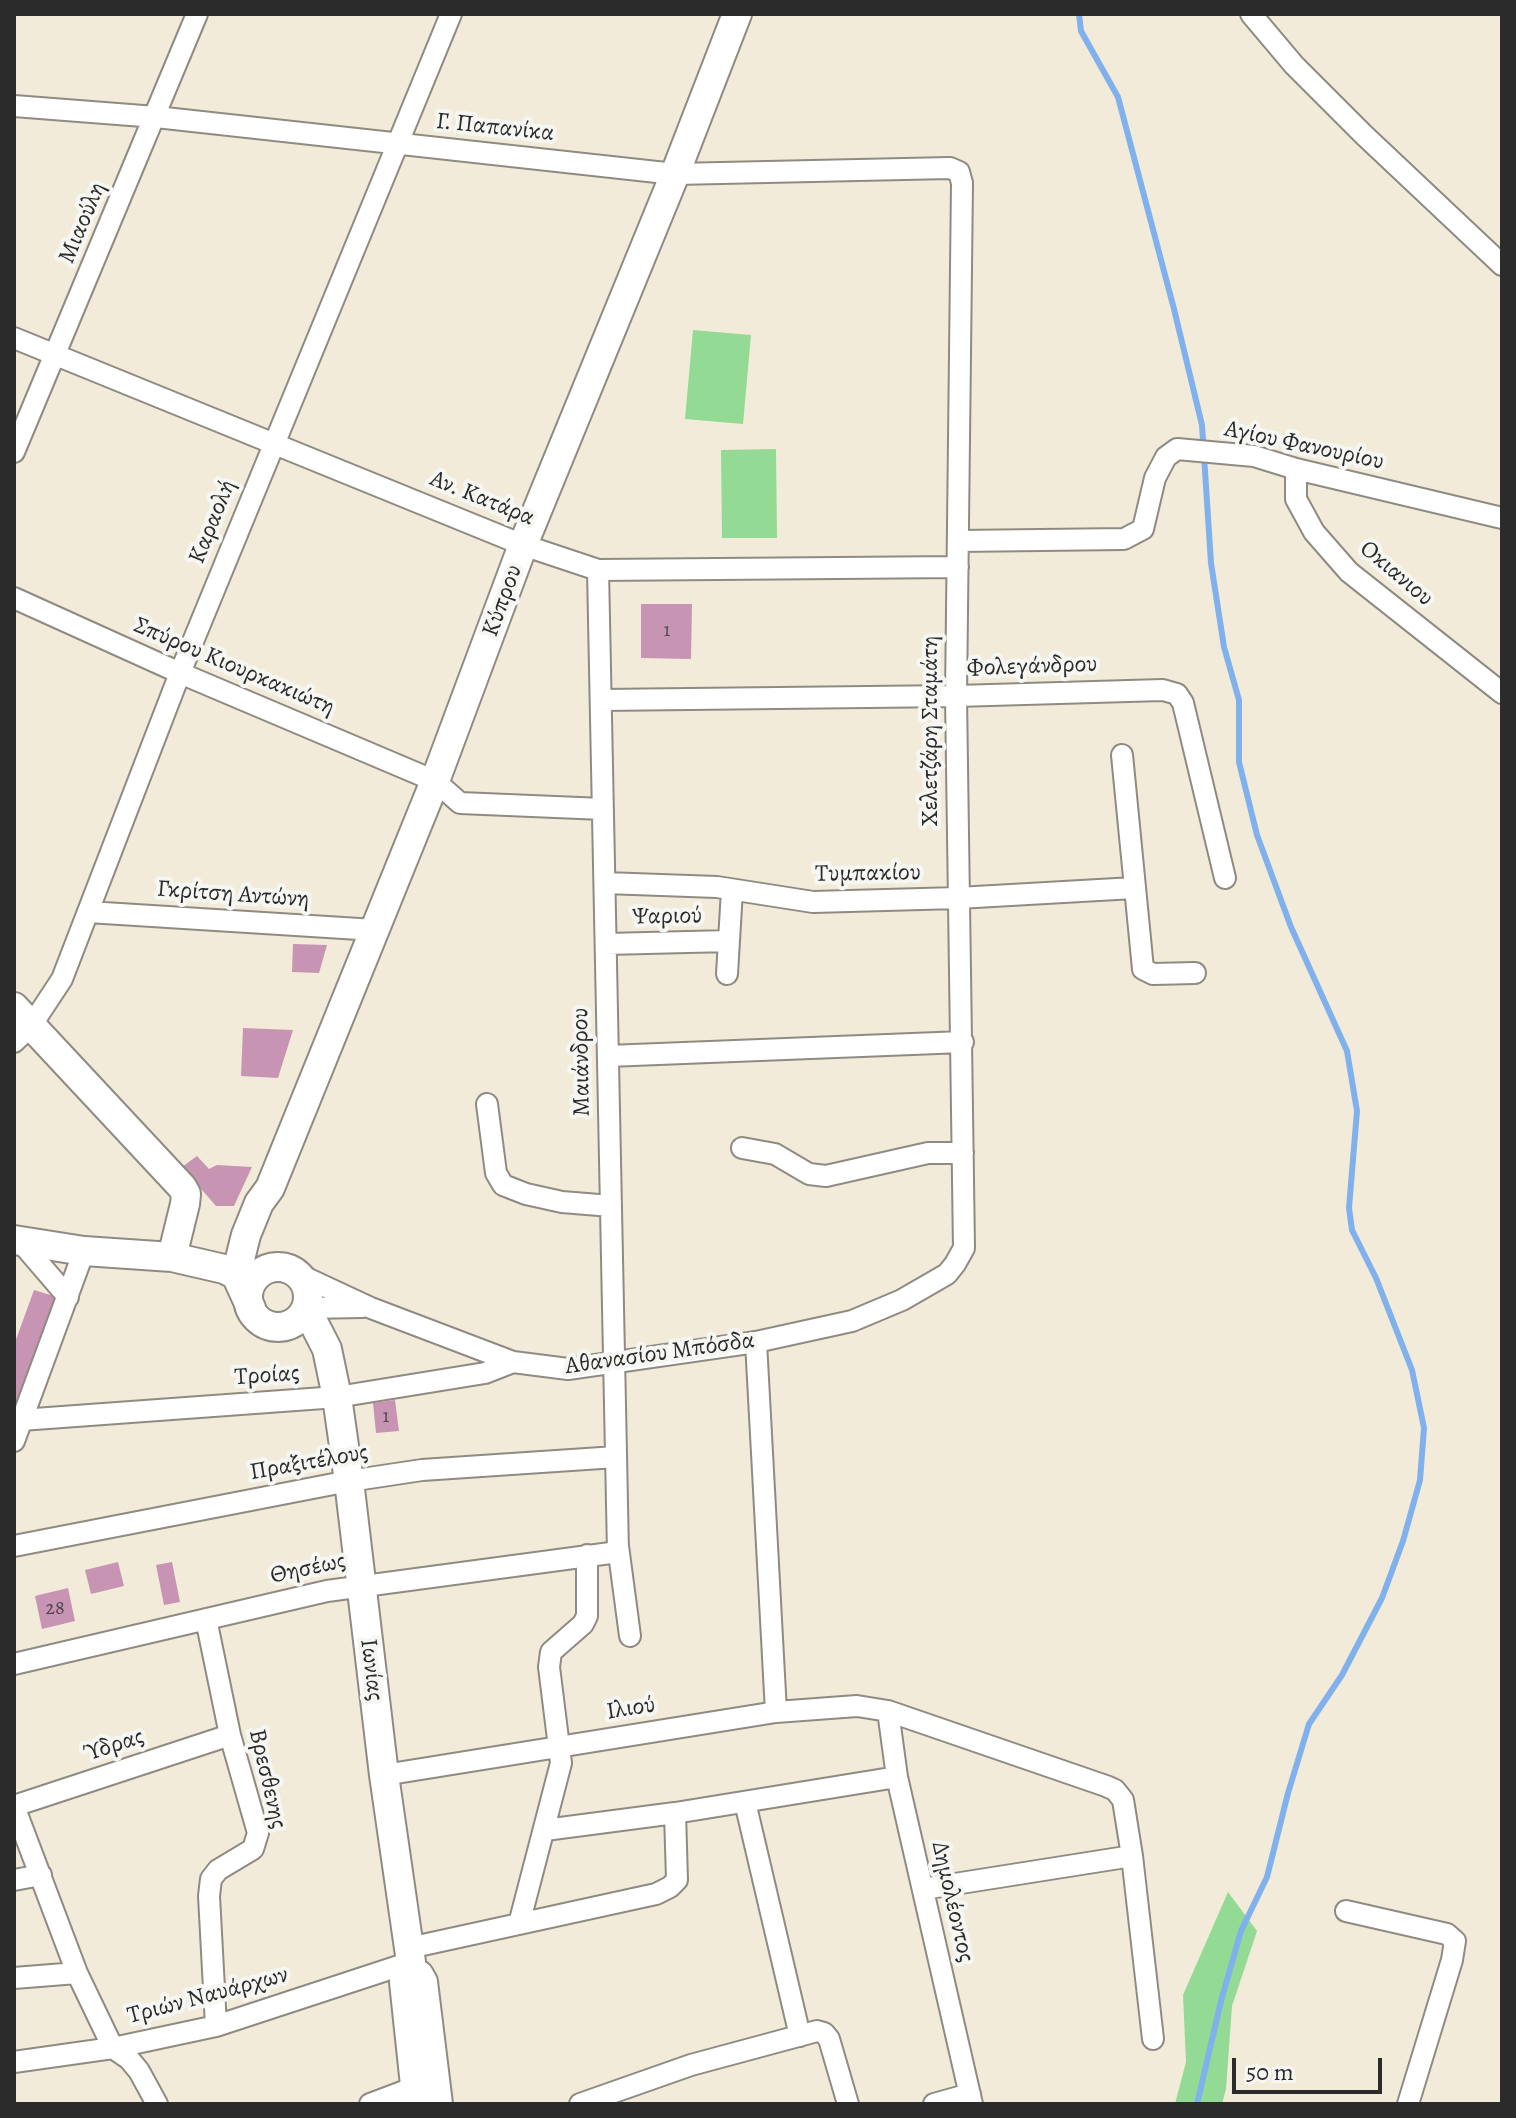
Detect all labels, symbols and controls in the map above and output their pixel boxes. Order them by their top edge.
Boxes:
street label: Γ. Παπανίκα [434,107,556,149]
street label: Μιαούλη [53,178,113,268]
street label: Αγίου Φανουρίου [1222,415,1386,477]
street label: Αν. Κατάρα [426,465,538,533]
street label: Καραολή [183,476,243,568]
street label: Οκιανιου [1353,535,1439,613]
street label: Κύπρου [477,561,529,641]
street label: Σπύρου Κιουρκακιώτη [129,612,339,722]
house number: 1 [664,619,670,643]
street label: Χελετζάρη Σταμάτη [917,636,945,826]
street label: Φολεγάνδρου [966,650,1098,684]
street label: Τυμπακίου [815,859,921,889]
street label: Γκρίτση Αντώνη [156,875,310,915]
street label: Ψαριού [632,902,702,932]
street label: Μαιάνδρου [567,1007,597,1117]
street label: Αθανασίου Μπόσδα [563,1326,757,1382]
street label: Τροίας [234,1359,300,1393]
house number: 1 [383,1405,389,1429]
street label: Πραξιτέλους [248,1438,370,1488]
street label: Θησέως [268,1547,348,1591]
house number: 28 [45,1597,65,1621]
street label: Ιωνίας [353,1637,389,1703]
street label: Ιλιού [605,1691,657,1727]
street label: Ύδρας [80,1723,148,1769]
street label: Βρεσθενης [242,1726,292,1832]
street label: Δημολέοντος [924,1839,980,1965]
street label: Τριών Ναυάρχων [125,1961,291,2031]
scale bar [1236,2042,1386,2092]
text: 50 m [1246,2056,1294,2088]

